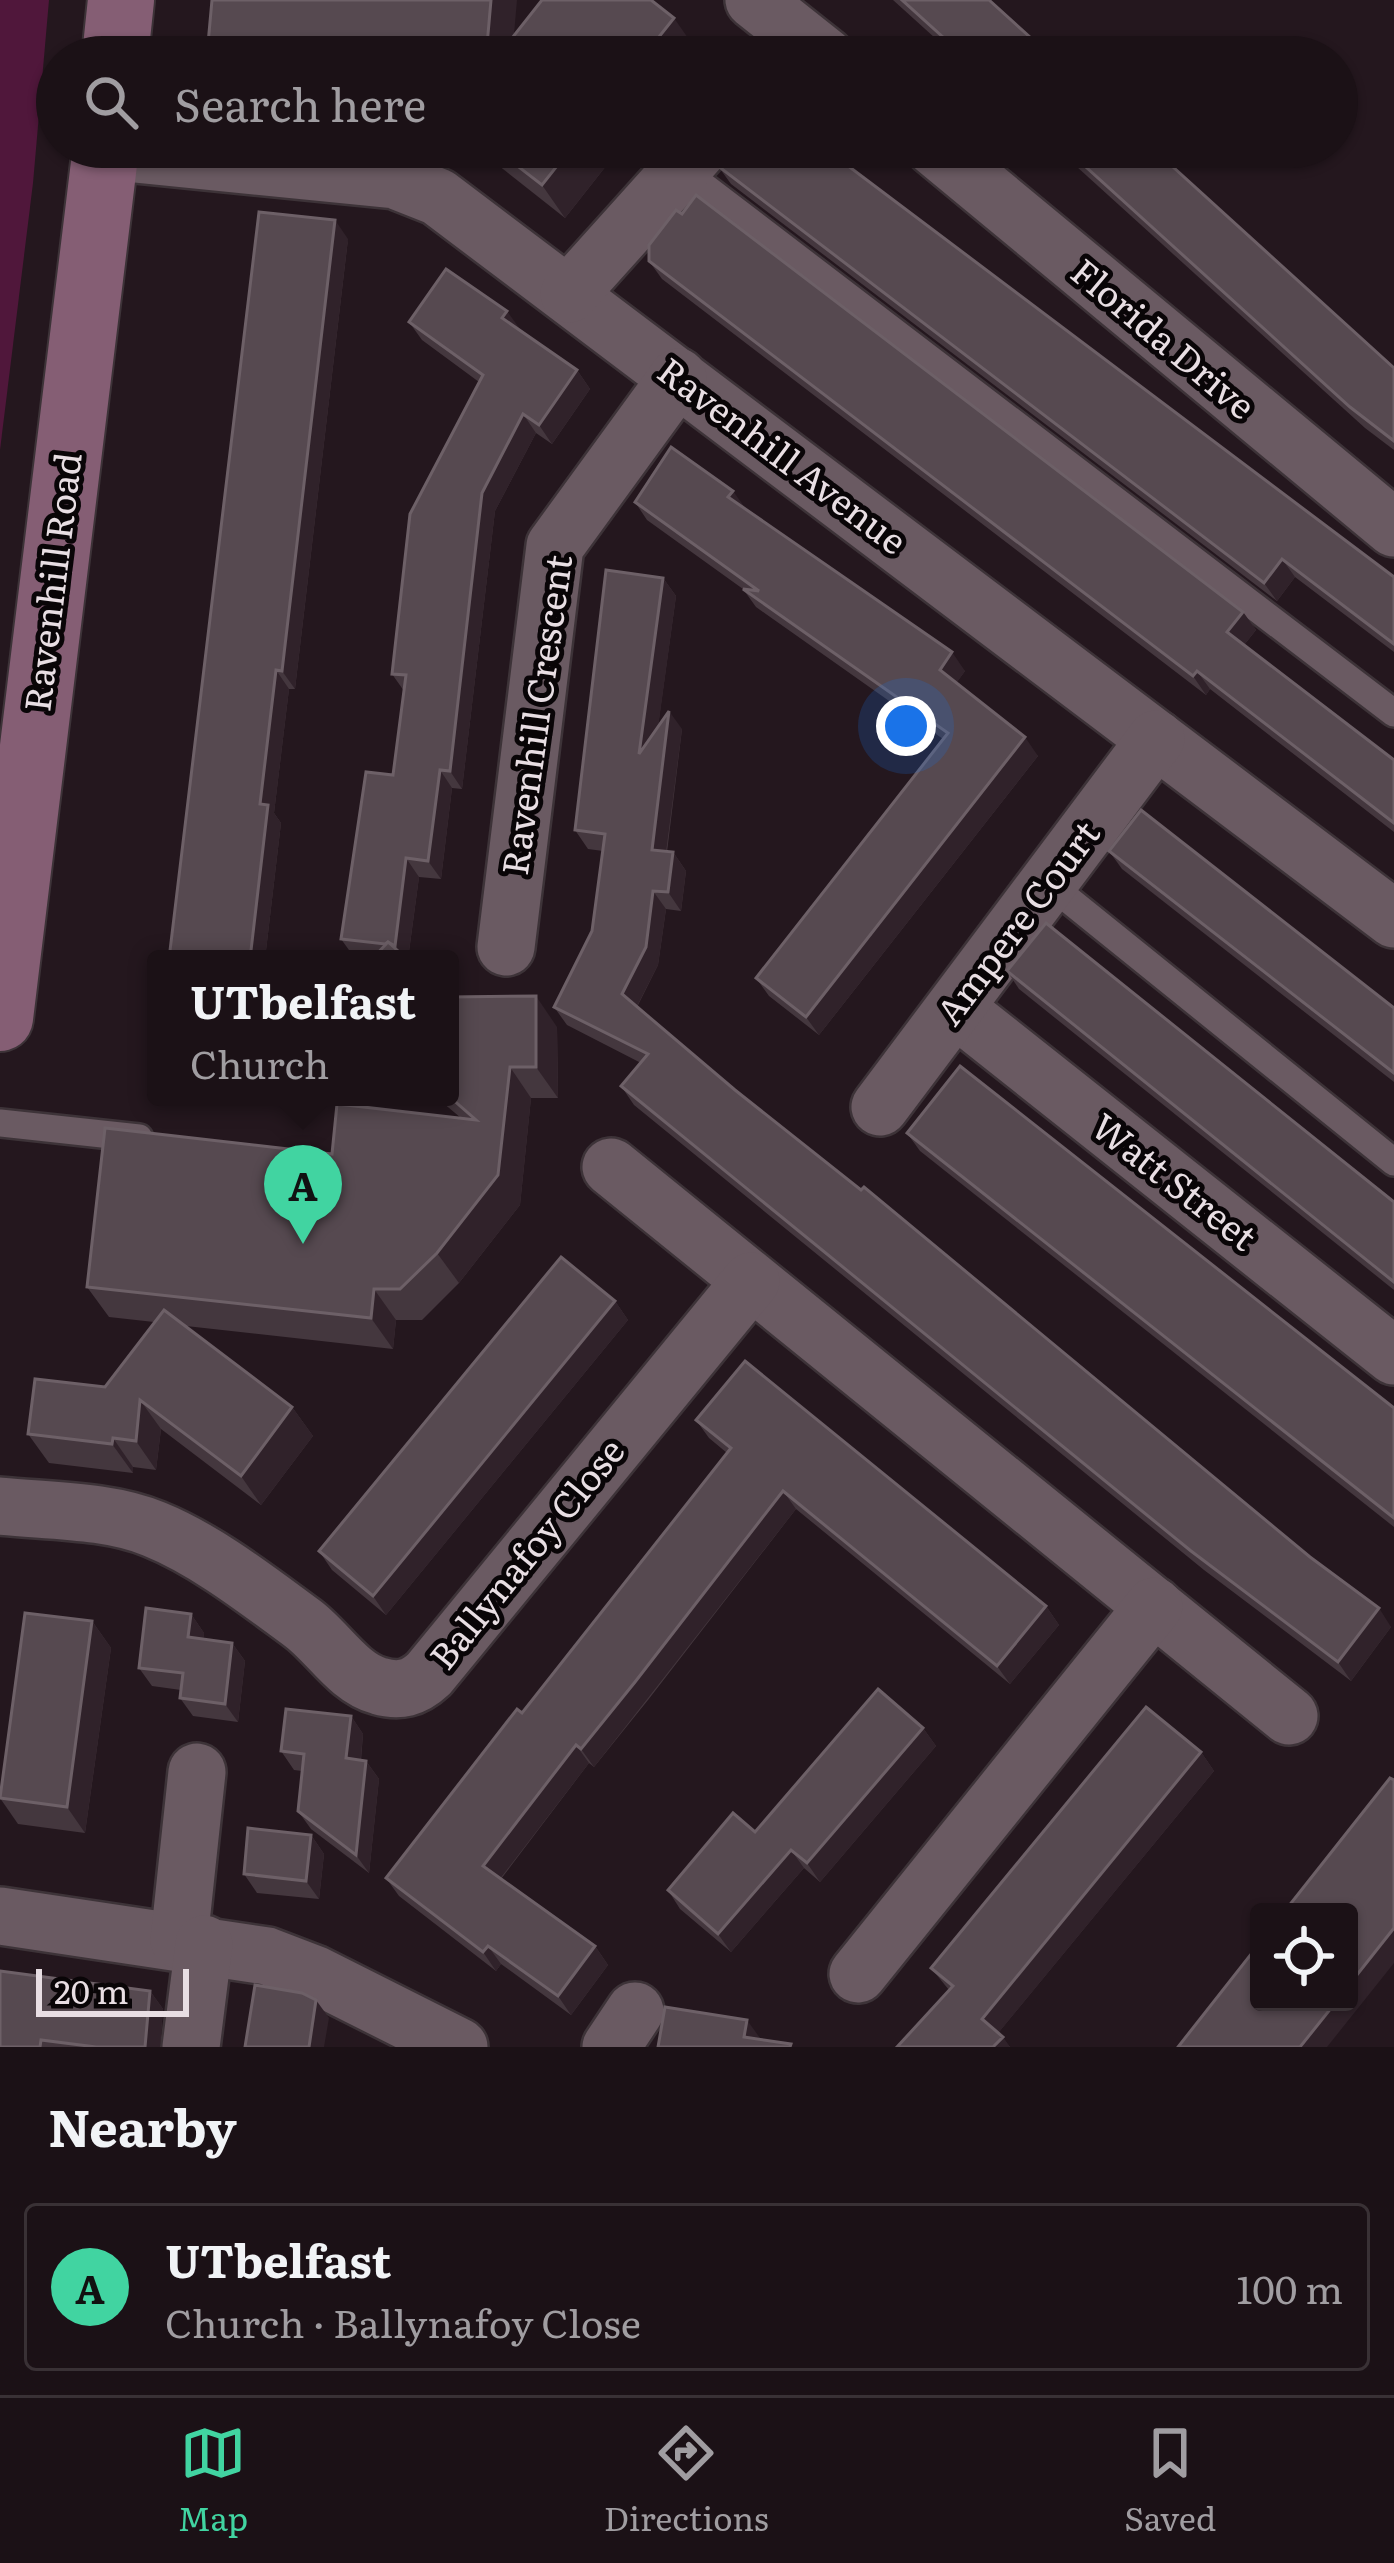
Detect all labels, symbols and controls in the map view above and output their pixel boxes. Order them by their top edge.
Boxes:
search box [36,36,1358,168]
icon: search [78,69,144,135]
text: Search here [174,69,426,136]
street label: Florida Drive [1061,244,1268,430]
street label: Ravenhill Avenue [648,343,919,565]
street label: Ravenhill Road [8,449,93,714]
street label: Ravenhill Crescent [486,551,583,878]
your location [876,696,936,756]
street label: Ampere Court [921,808,1111,1035]
popup [147,950,459,1106]
text: UTbelfast [190,966,416,1033]
text: Church [190,1033,329,1091]
street label: Watt Street [1082,1099,1270,1262]
pin: A [264,1145,342,1244]
street label: Ballynafoy Close [415,1425,635,1680]
map controls [1250,1903,1358,2011]
button: locate [1250,1903,1358,2011]
scale bar [36,1963,189,2016]
text: 20 m [54,1965,128,2014]
text: Nearby [48,2087,237,2163]
text: UTbelfast [165,2225,391,2292]
text: A [75,2258,105,2316]
text: 100 m [1236,2258,1343,2316]
text: Church · Ballynafoy Close [165,2292,641,2350]
tab: Map [178,2420,248,2541]
tab: Directions [604,2420,769,2541]
tab: Saved [1124,2420,1216,2541]

